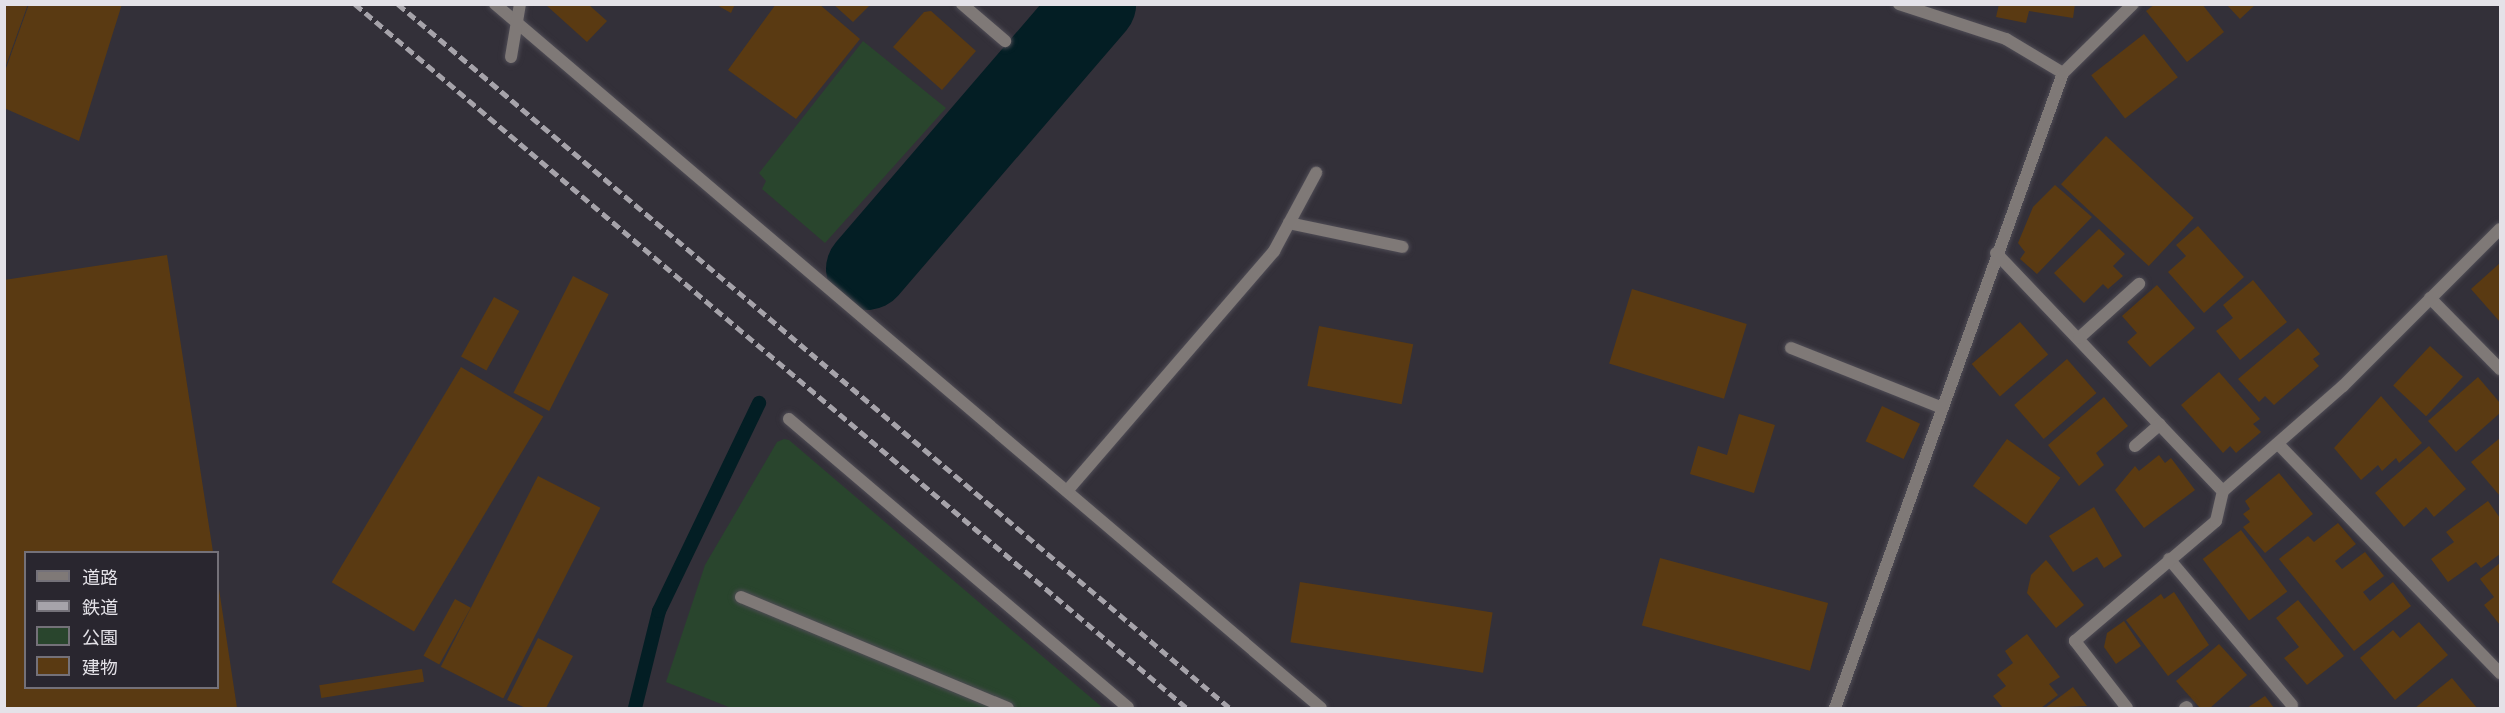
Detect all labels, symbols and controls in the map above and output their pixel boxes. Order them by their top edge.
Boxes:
legend [24,551,219,689]
text: 道路 [82,566,118,589]
text: 鉄道 [82,596,118,619]
text: 公園 [82,626,118,649]
text: 建物 [82,656,118,679]

